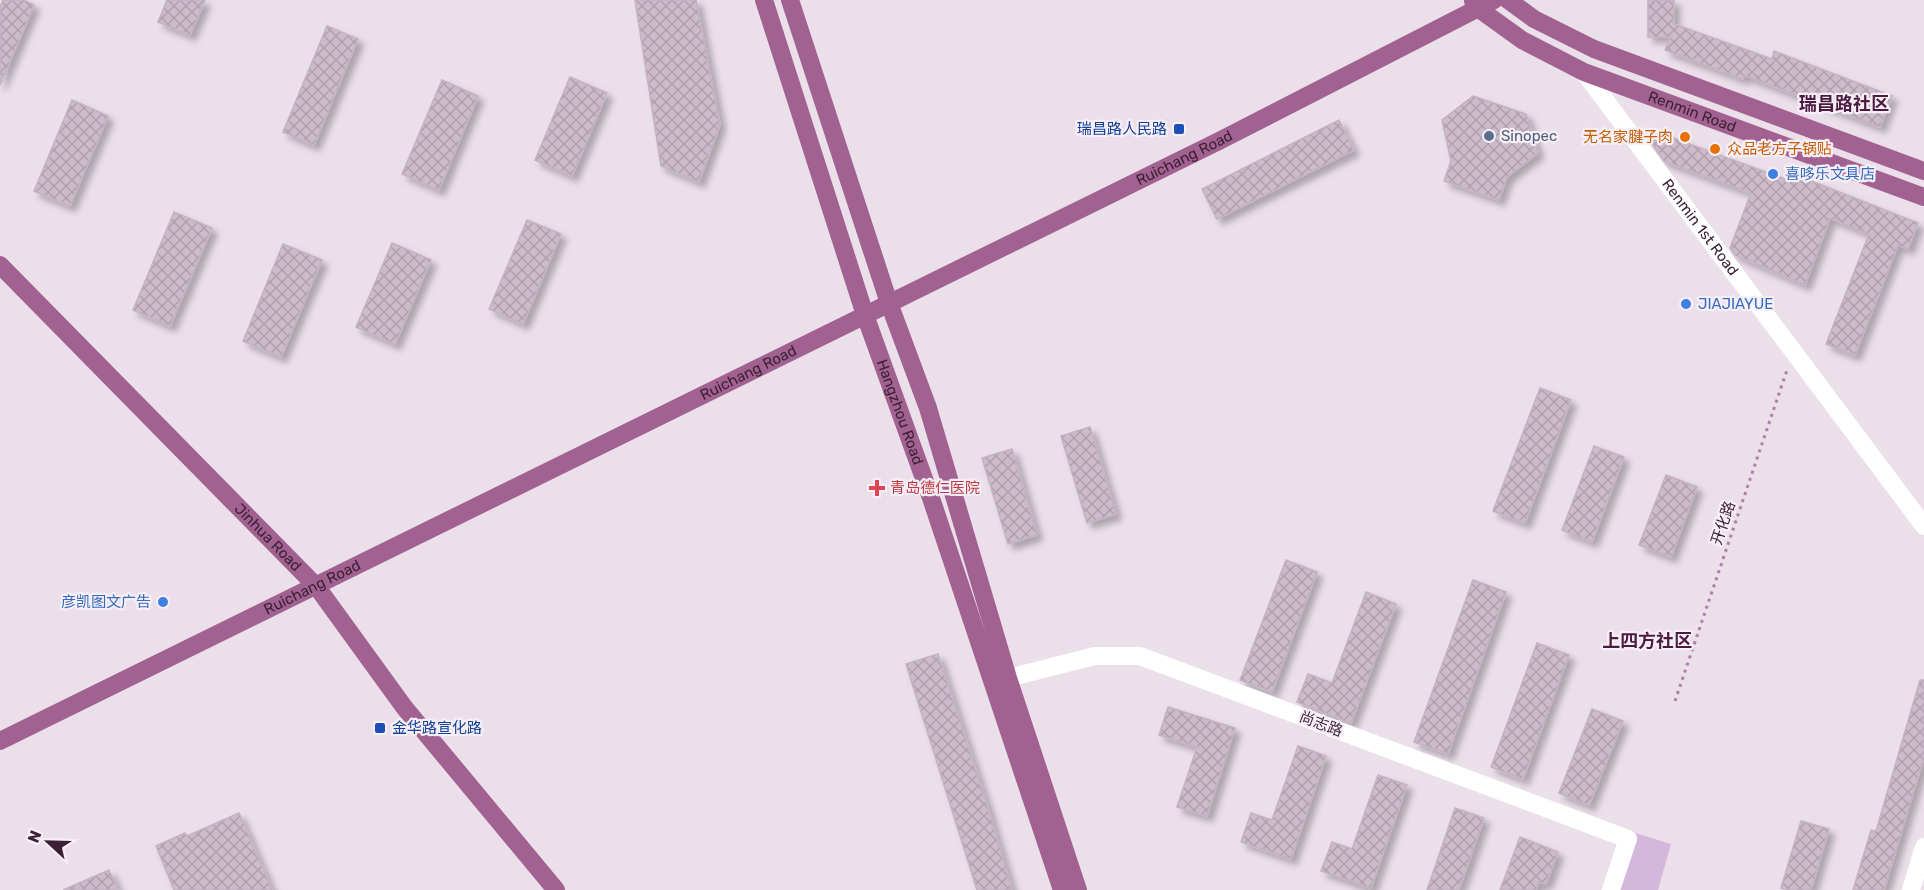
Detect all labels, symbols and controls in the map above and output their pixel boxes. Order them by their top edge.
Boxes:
street label: Renmin Road [1646,87,1739,136]
district label: 瑞昌路社区 [1799,93,1889,115]
place label: 瑞昌路人民路 [1077,120,1167,138]
marker: 瑞昌路人民路 [1172,122,1186,136]
street label: Ruichang Road [1133,127,1236,189]
place label: Sinopec [1501,127,1557,145]
place label: 无名家腱子肉 [1583,128,1673,146]
marker: Sinopec [1482,129,1496,143]
marker: 无名家腱子肉 [1678,130,1692,144]
place label: 众品老方子锅贴 [1727,140,1832,158]
marker: 众品老方子锅贴 [1708,142,1722,156]
place label: 喜哆乐文具店 [1785,165,1875,183]
marker: 喜哆乐文具店 [1766,167,1780,181]
street label: Renmin 1st Road [1658,175,1742,279]
place label: JIAJIAYUE [1698,295,1773,313]
marker: JIAJIAYUE [1679,297,1693,311]
street label: Ruichang Road [697,341,800,404]
street label: Hangzhou Road [873,357,927,467]
marker: 青岛德仁医院 [868,479,886,497]
place label: 青岛德仁医院 [890,479,980,497]
street label: 开化路 [1707,499,1739,547]
street label: Jinhua Road [231,500,305,575]
street label: Ruichang Road [261,556,364,619]
place label: 彦凯图文广告 [61,593,151,611]
marker: 彦凯图文广告 [156,595,170,609]
district label: 上四方社区 [1602,630,1692,652]
street label: 尚志路 [1297,708,1345,740]
place label: 金华路宣化路 [392,719,482,737]
marker: 金华路宣化路 [373,721,387,735]
north arrow [18,812,78,872]
text: N [24,828,46,845]

